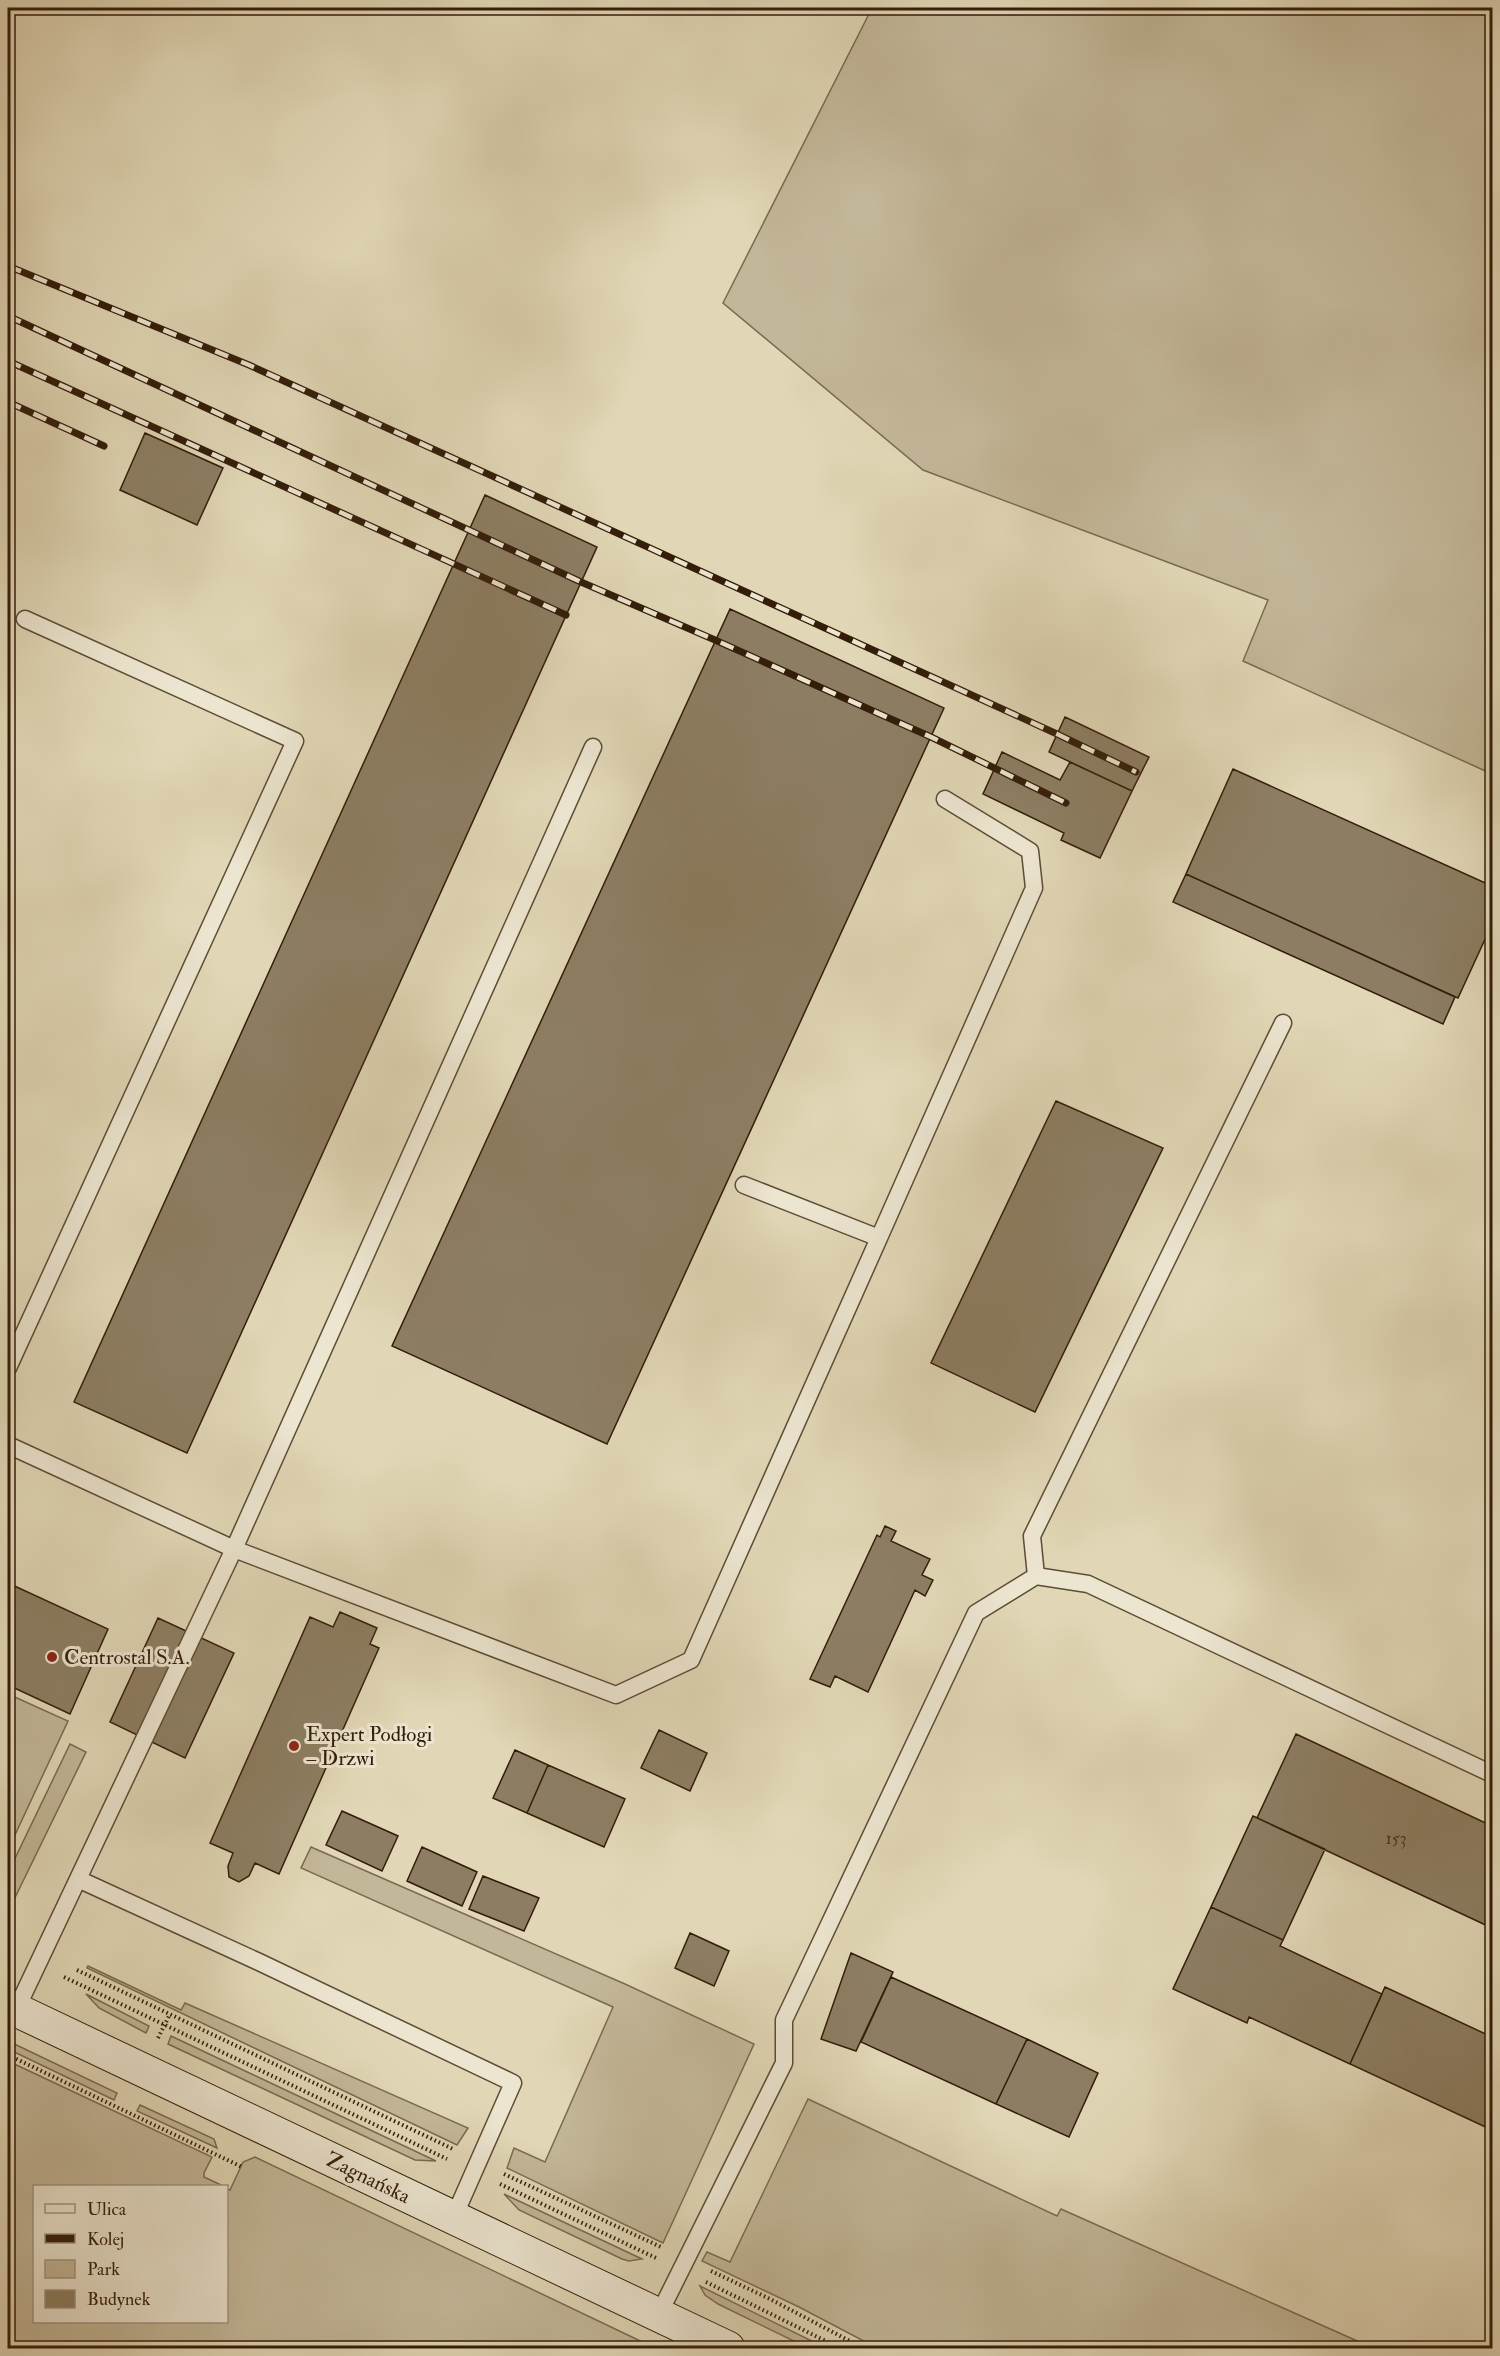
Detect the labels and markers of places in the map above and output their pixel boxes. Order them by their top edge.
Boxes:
place label: Centrostal S.A. [64,1644,190,1671]
marker: Centrostal S.A. [45,1650,59,1664]
place label: Expert Podłogi – Drzwi [306,1721,433,1772]
marker: Expert Podłogi – Drzwi [287,1739,301,1753]

